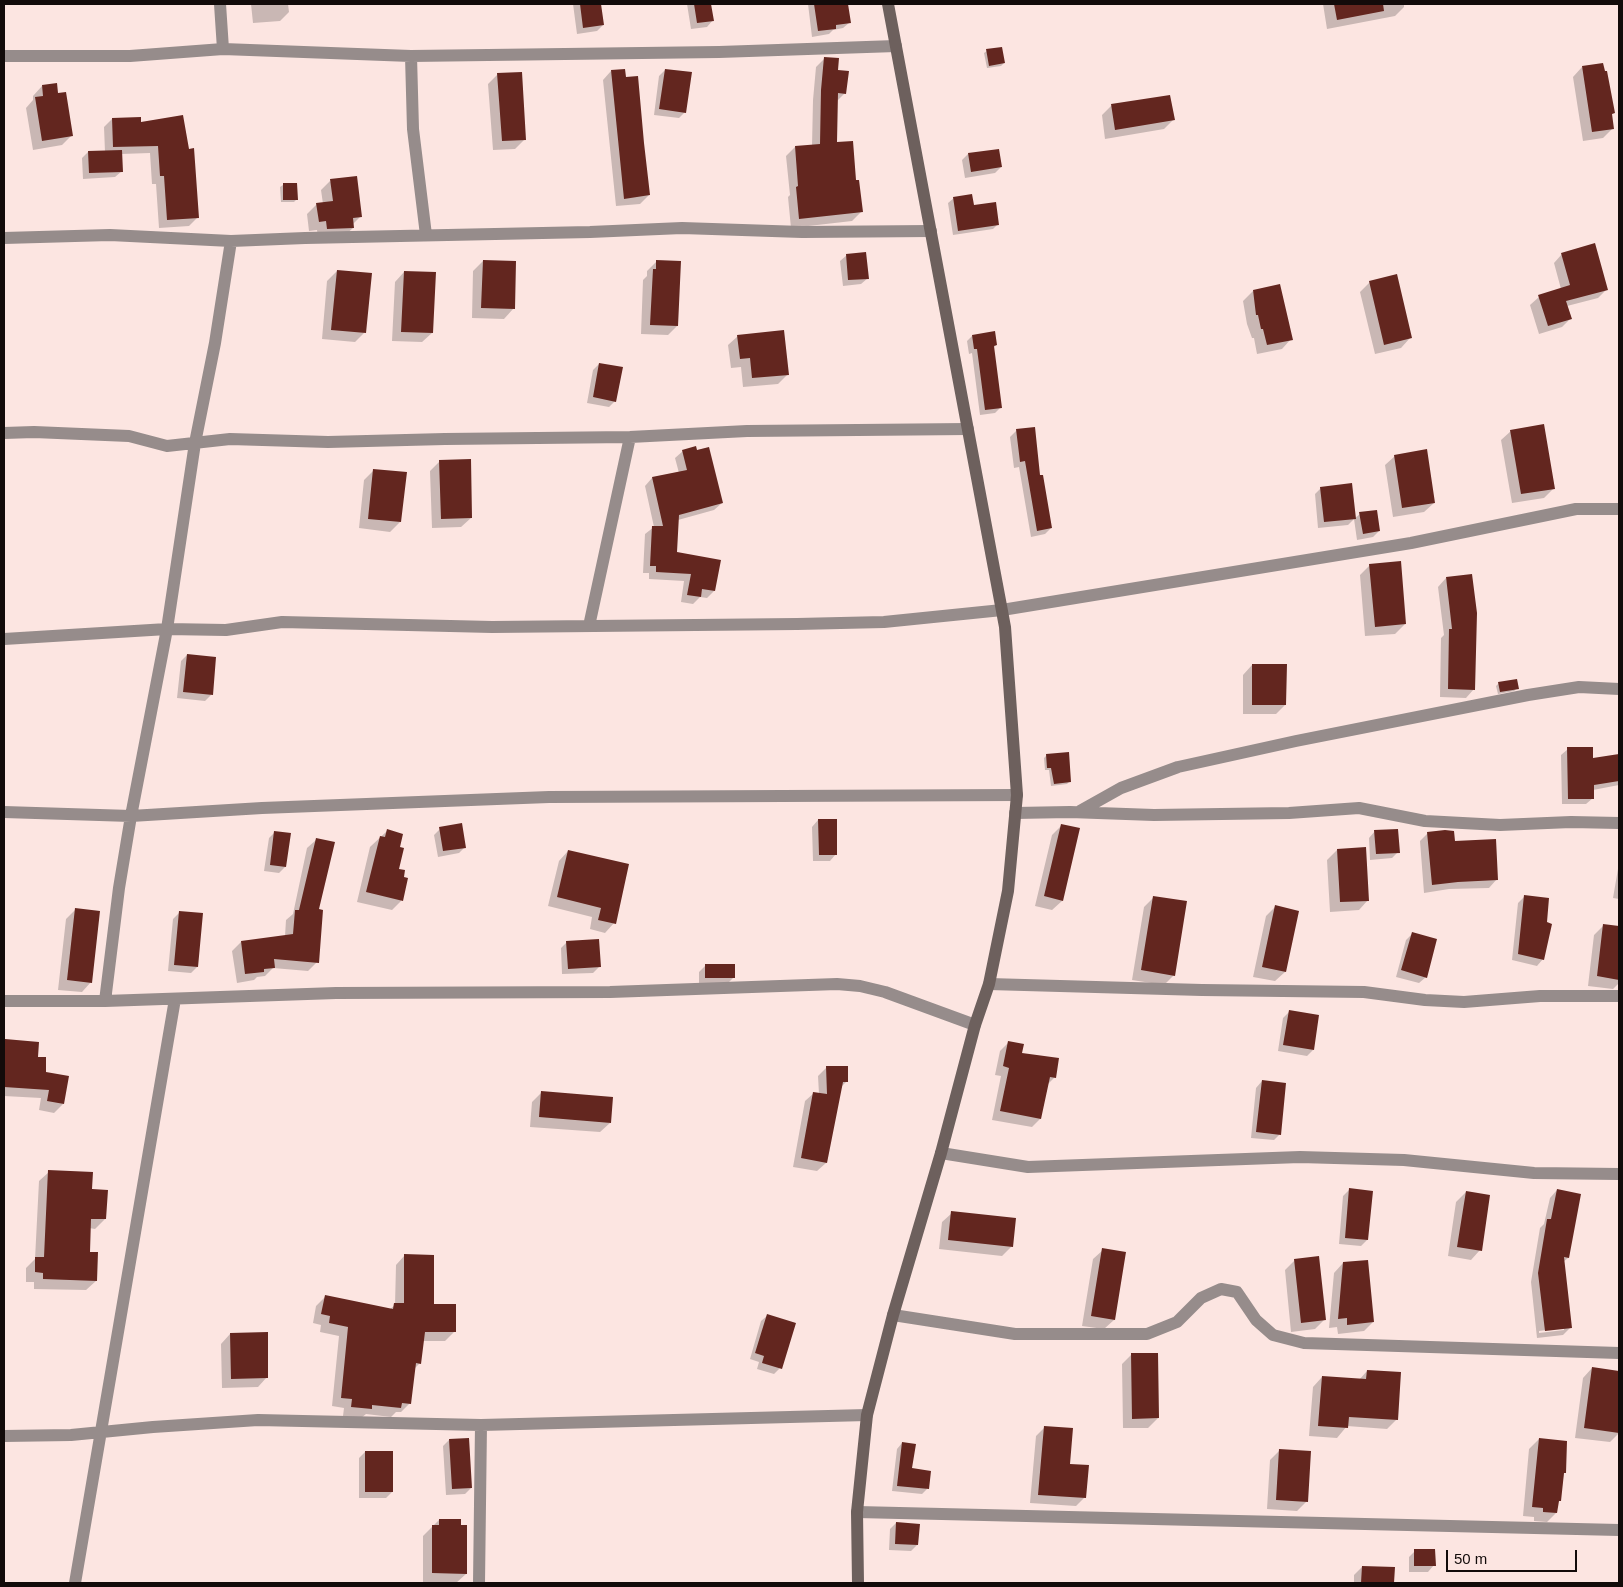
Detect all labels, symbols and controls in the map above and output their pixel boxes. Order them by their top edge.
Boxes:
scale bar [1448,1540,1579,1572]
text: 50 m [1454,1550,1487,1567]

